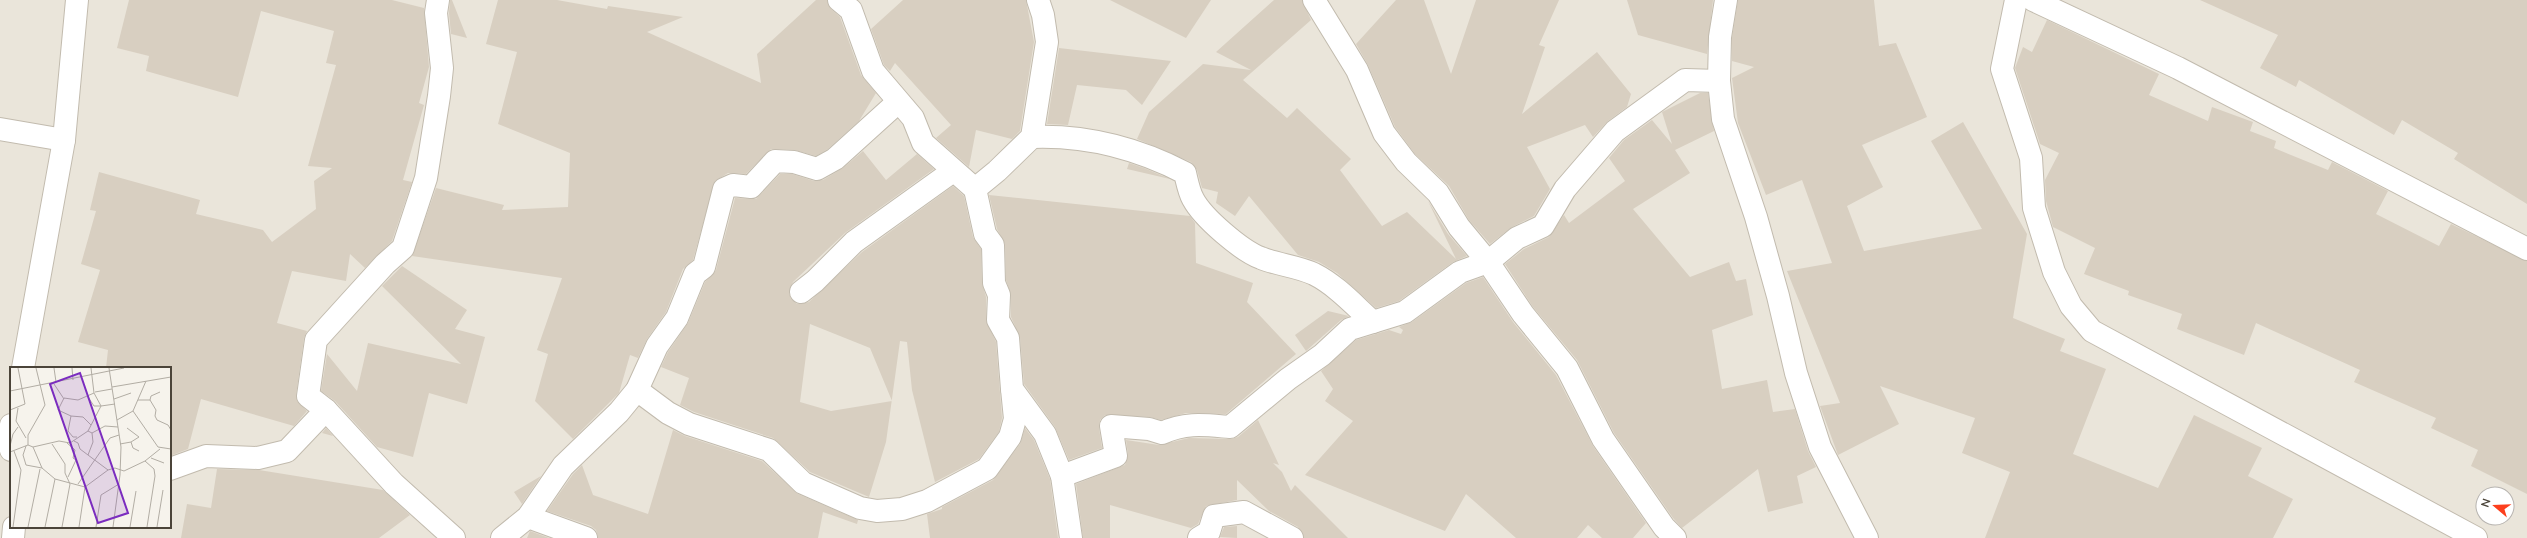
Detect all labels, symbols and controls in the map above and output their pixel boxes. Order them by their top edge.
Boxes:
inset map [10,367,171,528]
north arrow [2475,486,2515,526]
text: N [2478,497,2494,509]

